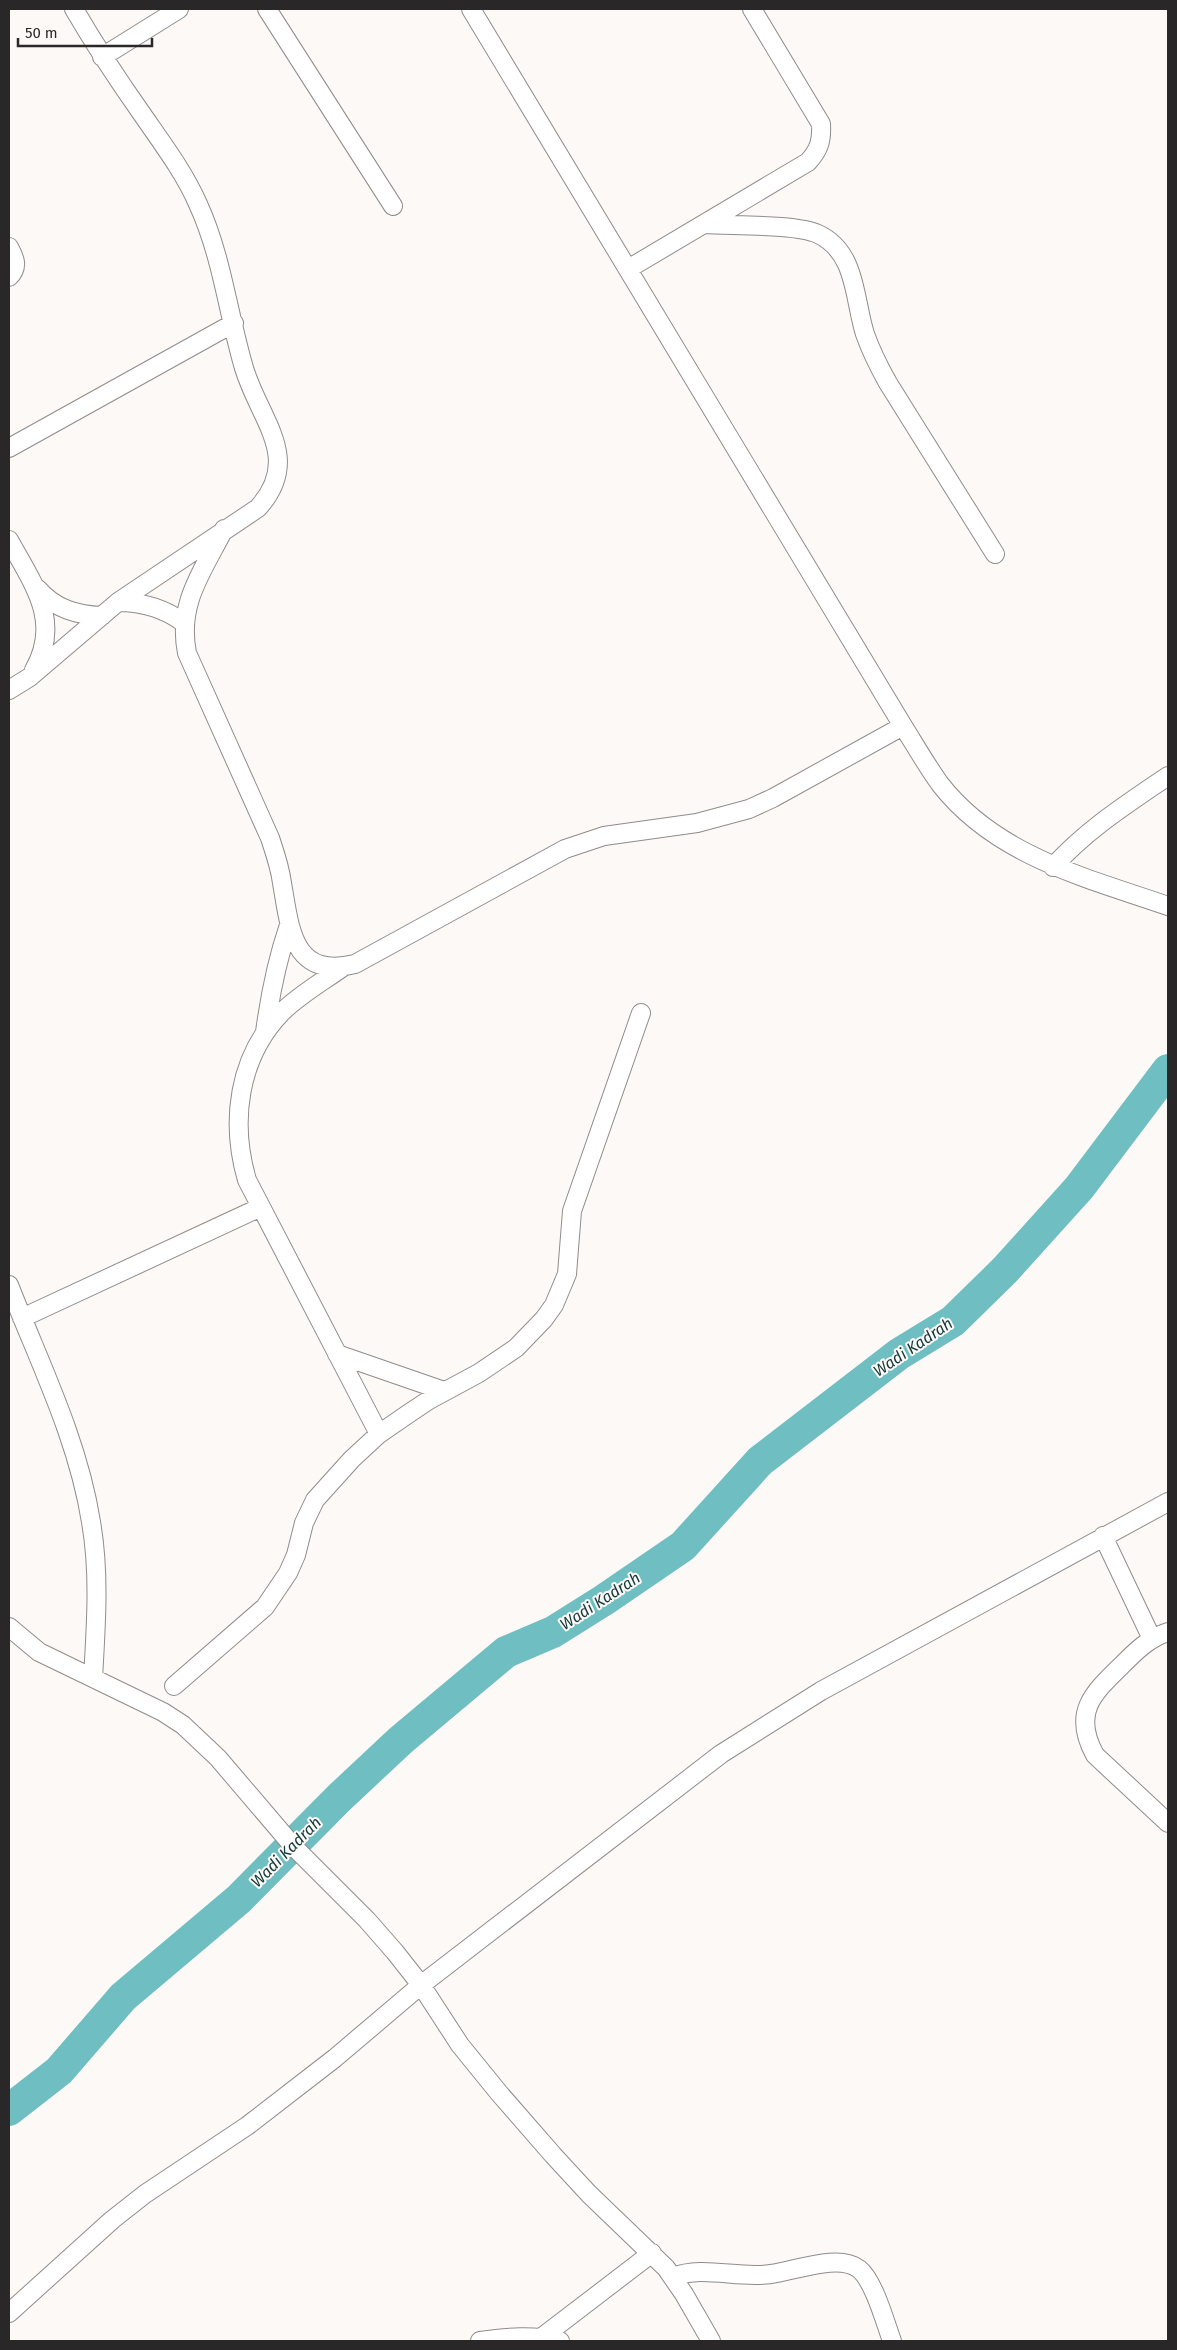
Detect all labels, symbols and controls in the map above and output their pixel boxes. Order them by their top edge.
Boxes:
scale bar [18,15,151,47]
text: 50 m [25,24,58,42]
water label: Wadi Kadrah [870,1313,956,1381]
water label: Wadi Kadrah [556,1568,644,1634]
water label: Wadi Kadrah [247,1813,325,1891]

